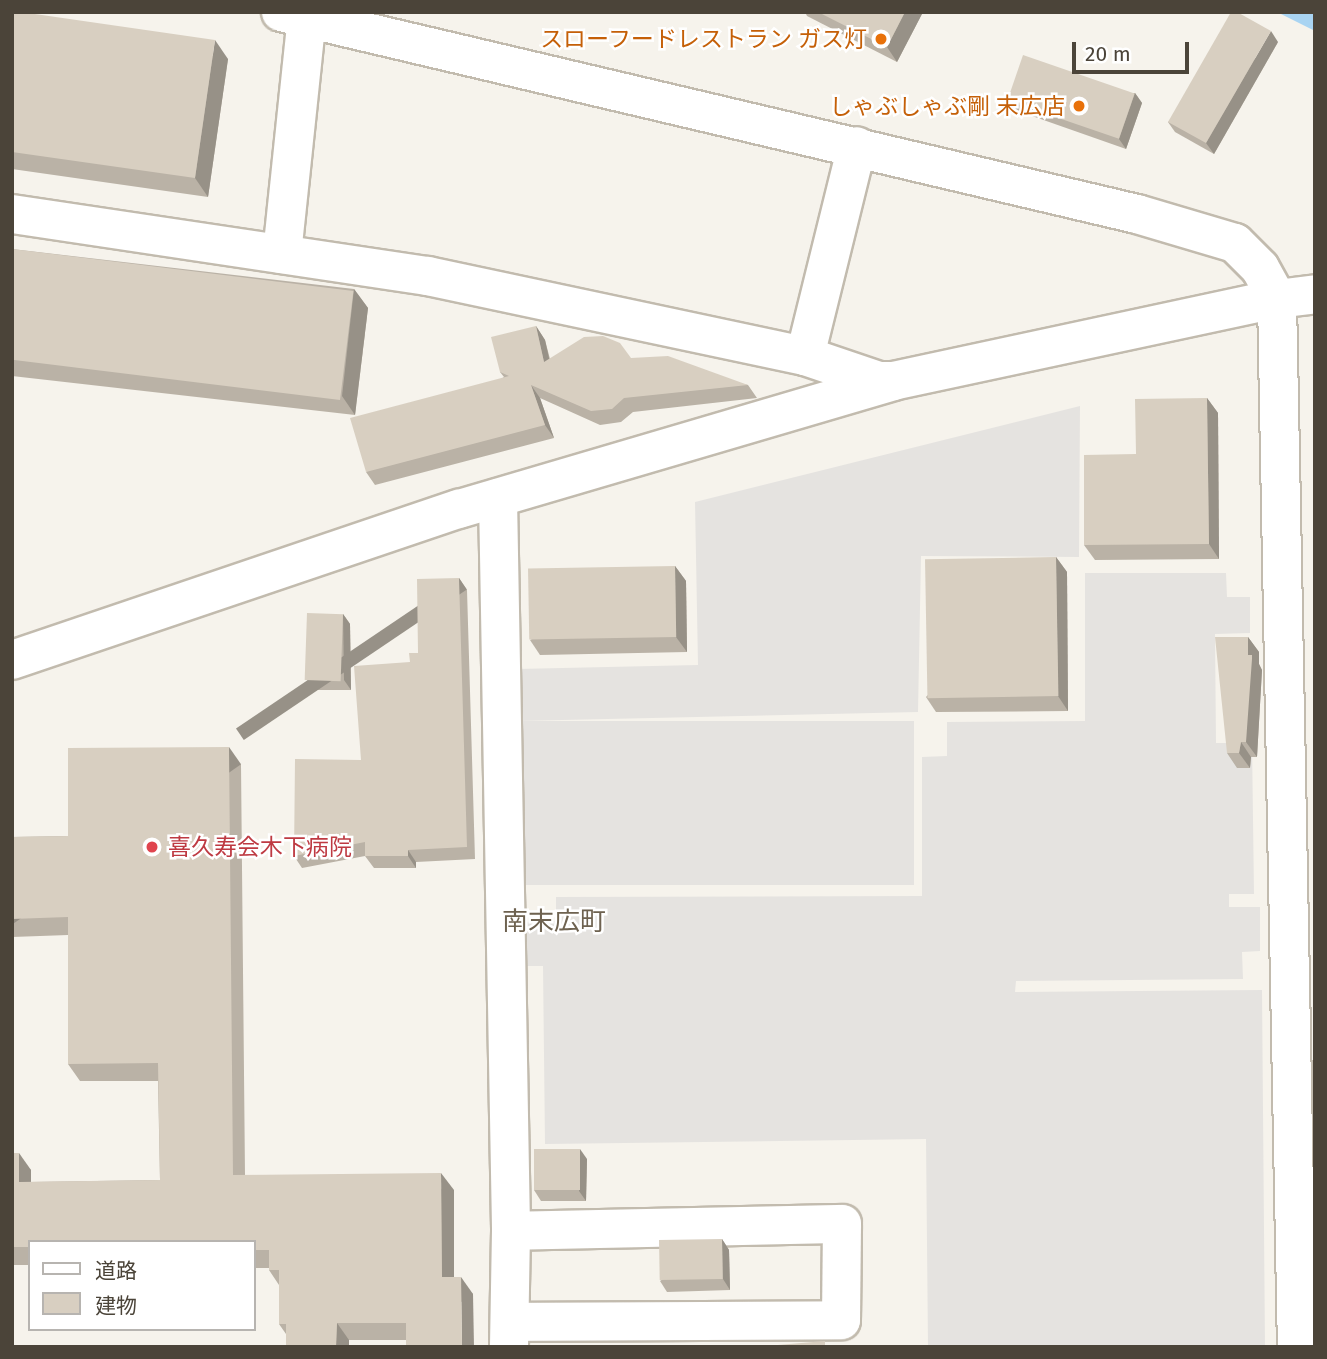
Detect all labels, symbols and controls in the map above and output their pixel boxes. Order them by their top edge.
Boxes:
place label: スローフードレストラン ガス灯 [539,25,867,53]
scale bar [1075,28,1192,72]
marker: スローフードレストラン ガス灯 [873,31,889,47]
text: 20 m [1085,41,1131,67]
place label: しゃぶしゃぶ剛 末広店 [829,92,1065,120]
marker: しゃぶしゃぶ剛 末広店 [1071,98,1087,114]
place label: 喜久寿会木下病院 [168,833,352,861]
marker: 喜久寿会木下病院 [142,837,162,857]
district label: 南末広町 [502,906,606,938]
legend [28,1240,256,1331]
text: 道路 [95,1258,137,1284]
text: 建物 [95,1293,137,1319]

